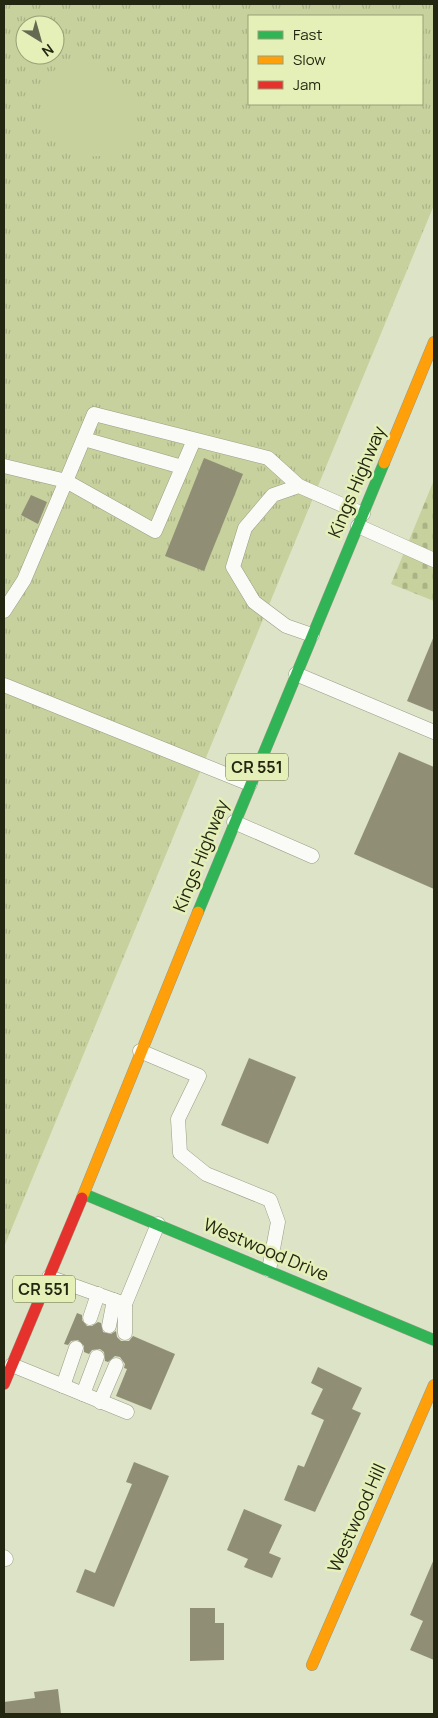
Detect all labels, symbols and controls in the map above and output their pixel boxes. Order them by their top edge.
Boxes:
north arrow [15,15,65,65]
legend [248,15,423,105]
text: Fast [293,24,322,45]
text: N [38,40,58,61]
text: Slow [293,49,326,70]
text: Jam [293,74,321,95]
street label: Kings Highway [322,422,391,541]
road number: CR 551 [226,754,288,780]
street label: Kings Highway [167,795,234,915]
street label: Westwood Drive [200,1212,333,1286]
road number: CR 551 [13,1276,75,1302]
street label: Westwood Hill [321,1459,391,1576]

